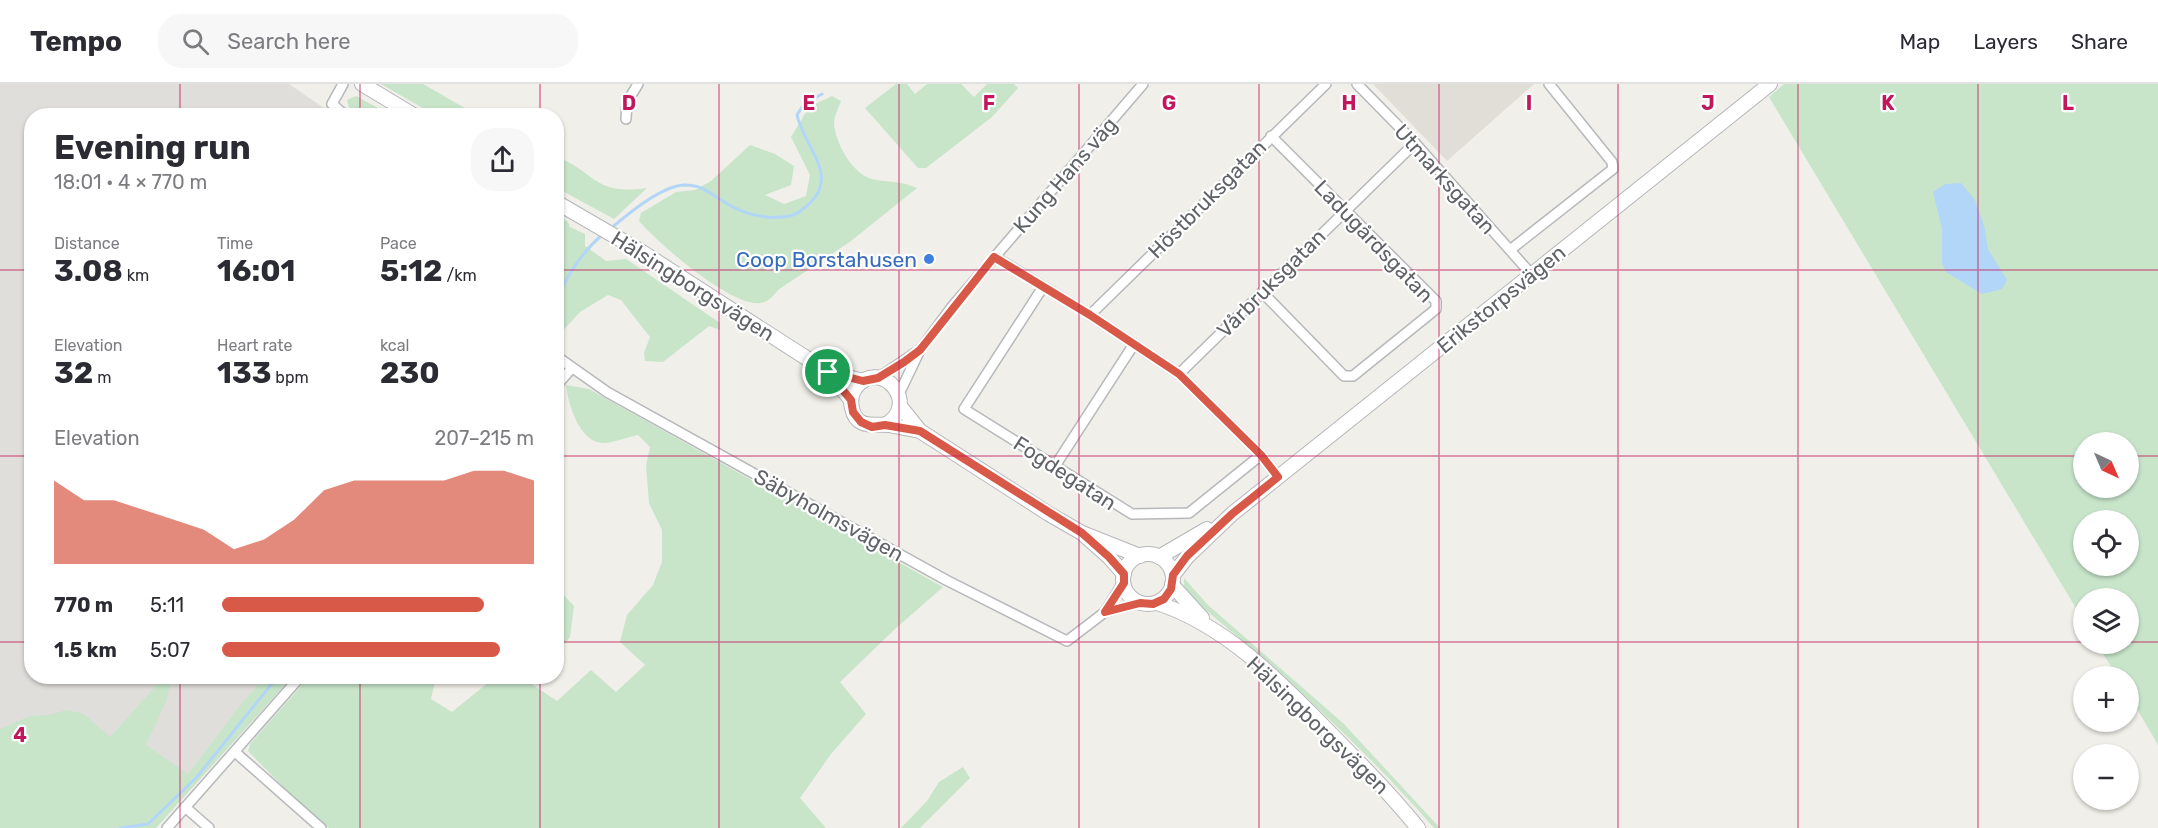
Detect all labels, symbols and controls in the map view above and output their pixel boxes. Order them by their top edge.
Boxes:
search box [158,14,578,68]
text: Tempo [30,25,122,58]
icon: search [179,25,212,58]
text: Search here [227,28,351,55]
text: Map [1899,29,1940,54]
text: Layers [1973,29,2038,54]
text: Share [2071,29,2128,54]
text: D [622,91,636,115]
text: E [803,91,815,115]
text: F [983,91,995,115]
text: G [1162,91,1176,115]
text: H [1342,91,1356,115]
text: I [1526,91,1532,115]
text: J [1701,91,1715,115]
text: K [1881,91,1895,115]
text: L [2062,91,2074,115]
street label: Kung Hans väg [1008,112,1122,238]
street label: Utmarksgatan [1389,119,1501,239]
text: Evening run [54,128,251,167]
button: share [471,128,534,191]
street label: Höstbruksgatan [1143,135,1271,263]
text: 18:01 · 4 × 770 m [54,170,207,194]
street label: Ladugårdsgatan [1309,175,1439,307]
street label: Vårbruksgatan [1212,224,1330,342]
street label: Hälsingborgsvägen [607,226,779,346]
text: Distance [54,234,120,253]
text: Time [217,234,253,253]
text: Pace [380,234,417,253]
street label: Erikstorpsvägen [1432,240,1570,358]
place label: Coop Borstahusen [736,247,917,272]
marker: Coop Borstahusen [922,252,936,266]
text: 3.08 [54,253,123,289]
text: 16:01 [217,253,296,289]
text: 5:12 [380,253,443,289]
text: km [123,266,149,285]
text: /km [443,266,477,285]
text: Elevation [54,336,123,355]
text: Heart rate [217,336,292,355]
text: kcal [380,336,409,355]
pin [802,346,853,397]
text: 32 [54,355,93,391]
text: 133 [217,355,271,391]
text: 230 [380,355,440,391]
icon: arrive [811,355,844,388]
text: m [93,368,111,387]
text: bpm [271,368,309,387]
text: Elevation [54,426,140,450]
text: 207–215 m [434,426,534,450]
street label: Fogdegatan [1009,431,1121,515]
north arrow [2073,432,2139,498]
map controls [2073,432,2139,810]
street label: Säbyholmsvägen [750,464,908,566]
button: locate [2073,510,2139,576]
button: layers [2073,588,2139,654]
text: 770 m [54,593,113,617]
text: 5:11 [150,593,184,617]
text: 1.5 km [54,638,117,662]
text: 5:07 [150,638,190,662]
street label: Hälsingborgsvägen [1242,651,1394,799]
button: + [2073,666,2139,732]
text: 4 [13,723,27,747]
button: − [2073,744,2139,810]

